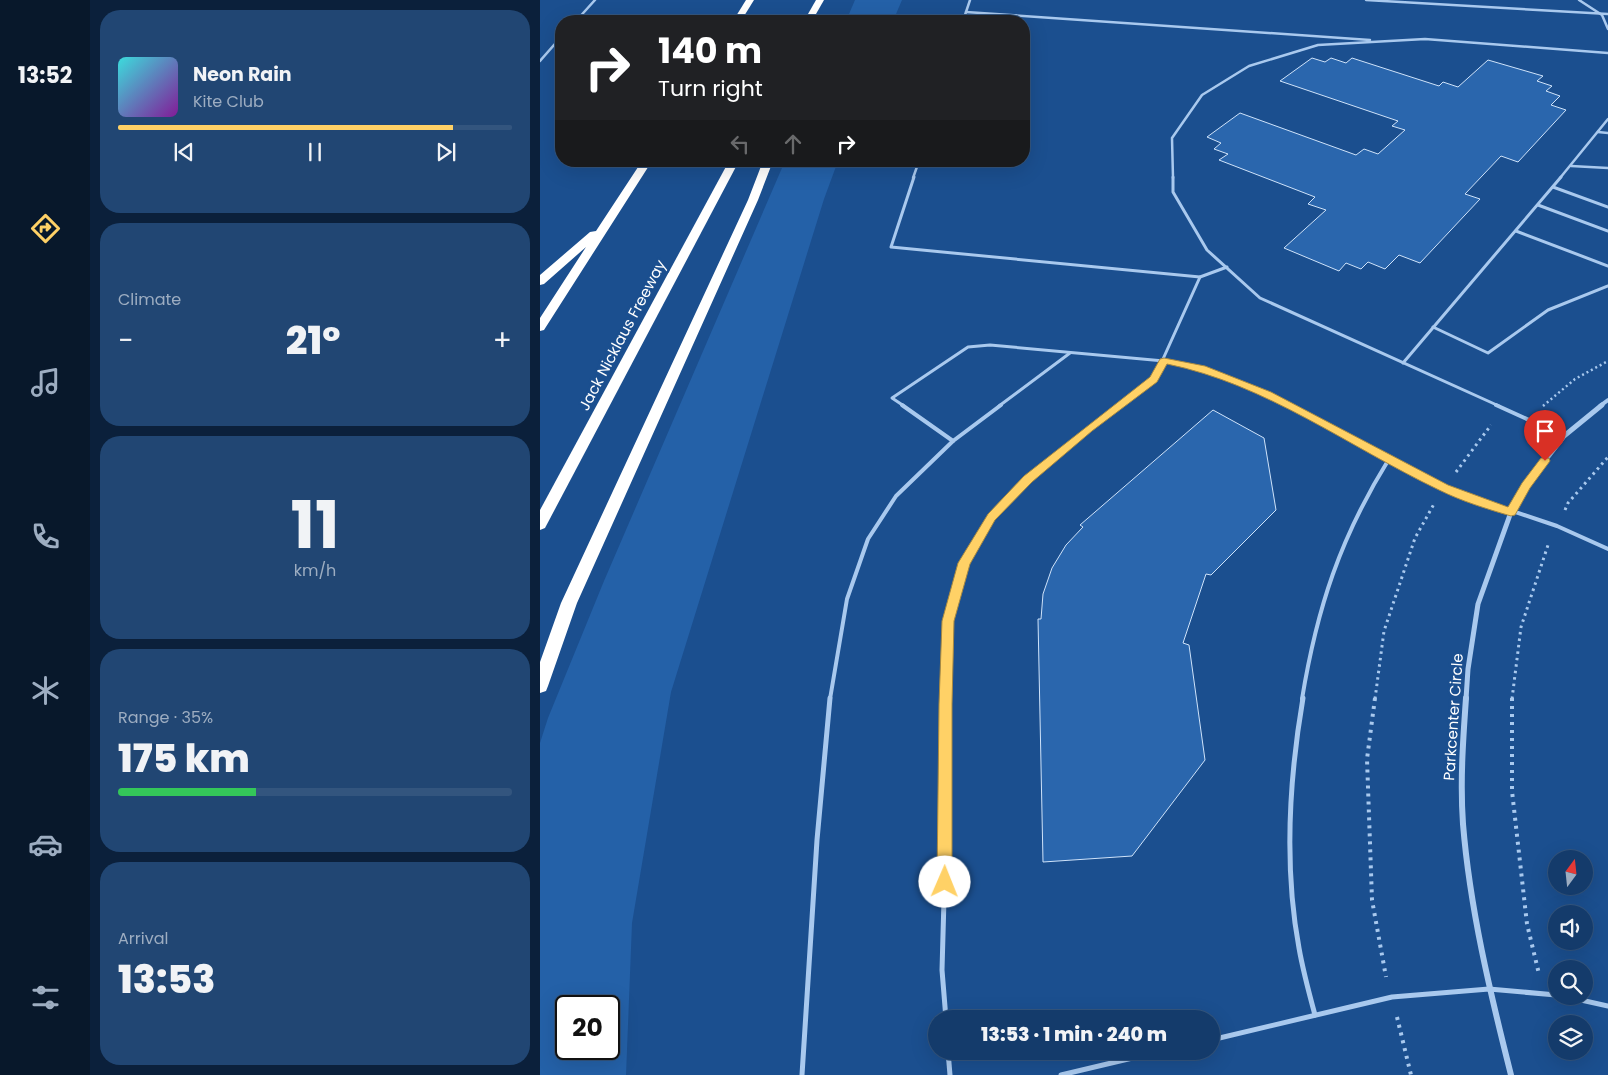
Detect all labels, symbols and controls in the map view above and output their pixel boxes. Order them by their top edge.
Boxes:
text: 140 m [658,26,762,75]
icon: right [575,35,640,100]
text: 13:52 [18,60,72,91]
text: Neon Rain [193,61,292,88]
text: Turn right [658,73,763,104]
text: Kite Club [193,90,264,113]
icon: left [726,130,754,158]
icon: ahead [779,130,807,158]
icon: right [832,130,860,158]
icon: previous [170,138,198,166]
icon: pause [301,138,329,166]
icon: next [432,138,460,166]
icon: directions [28,211,63,246]
street label: Jack Nicklaus Freeway [573,255,671,414]
text: Climate [118,288,181,311]
text: 21° [286,314,340,367]
text: − [118,321,133,360]
text: + [493,321,512,360]
icon: music [28,365,63,400]
pin [1524,410,1566,461]
icon: arrive [1531,417,1559,445]
text: 11 [291,480,339,571]
icon: phone [28,519,63,554]
text: km/h [294,559,336,582]
street label: Parkcenter Circle [1438,653,1468,781]
icon: climate [28,673,63,708]
text: Range · 35% [118,706,213,729]
text: 175 km [118,732,250,785]
icon: car [28,827,63,862]
north arrow [1548,850,1592,895]
map controls [1548,850,1593,1060]
position arrow [918,855,970,907]
button: sound [1548,905,1593,950]
text: Arrival [118,927,168,950]
text: 13:53 [118,953,215,1006]
button: search [1548,960,1593,1005]
icon: filters [28,980,63,1015]
speed limit sign: 20 [555,995,620,1060]
button: layers [1548,1015,1593,1060]
text: 13:53 · 1 min · 240 m [981,1021,1167,1048]

